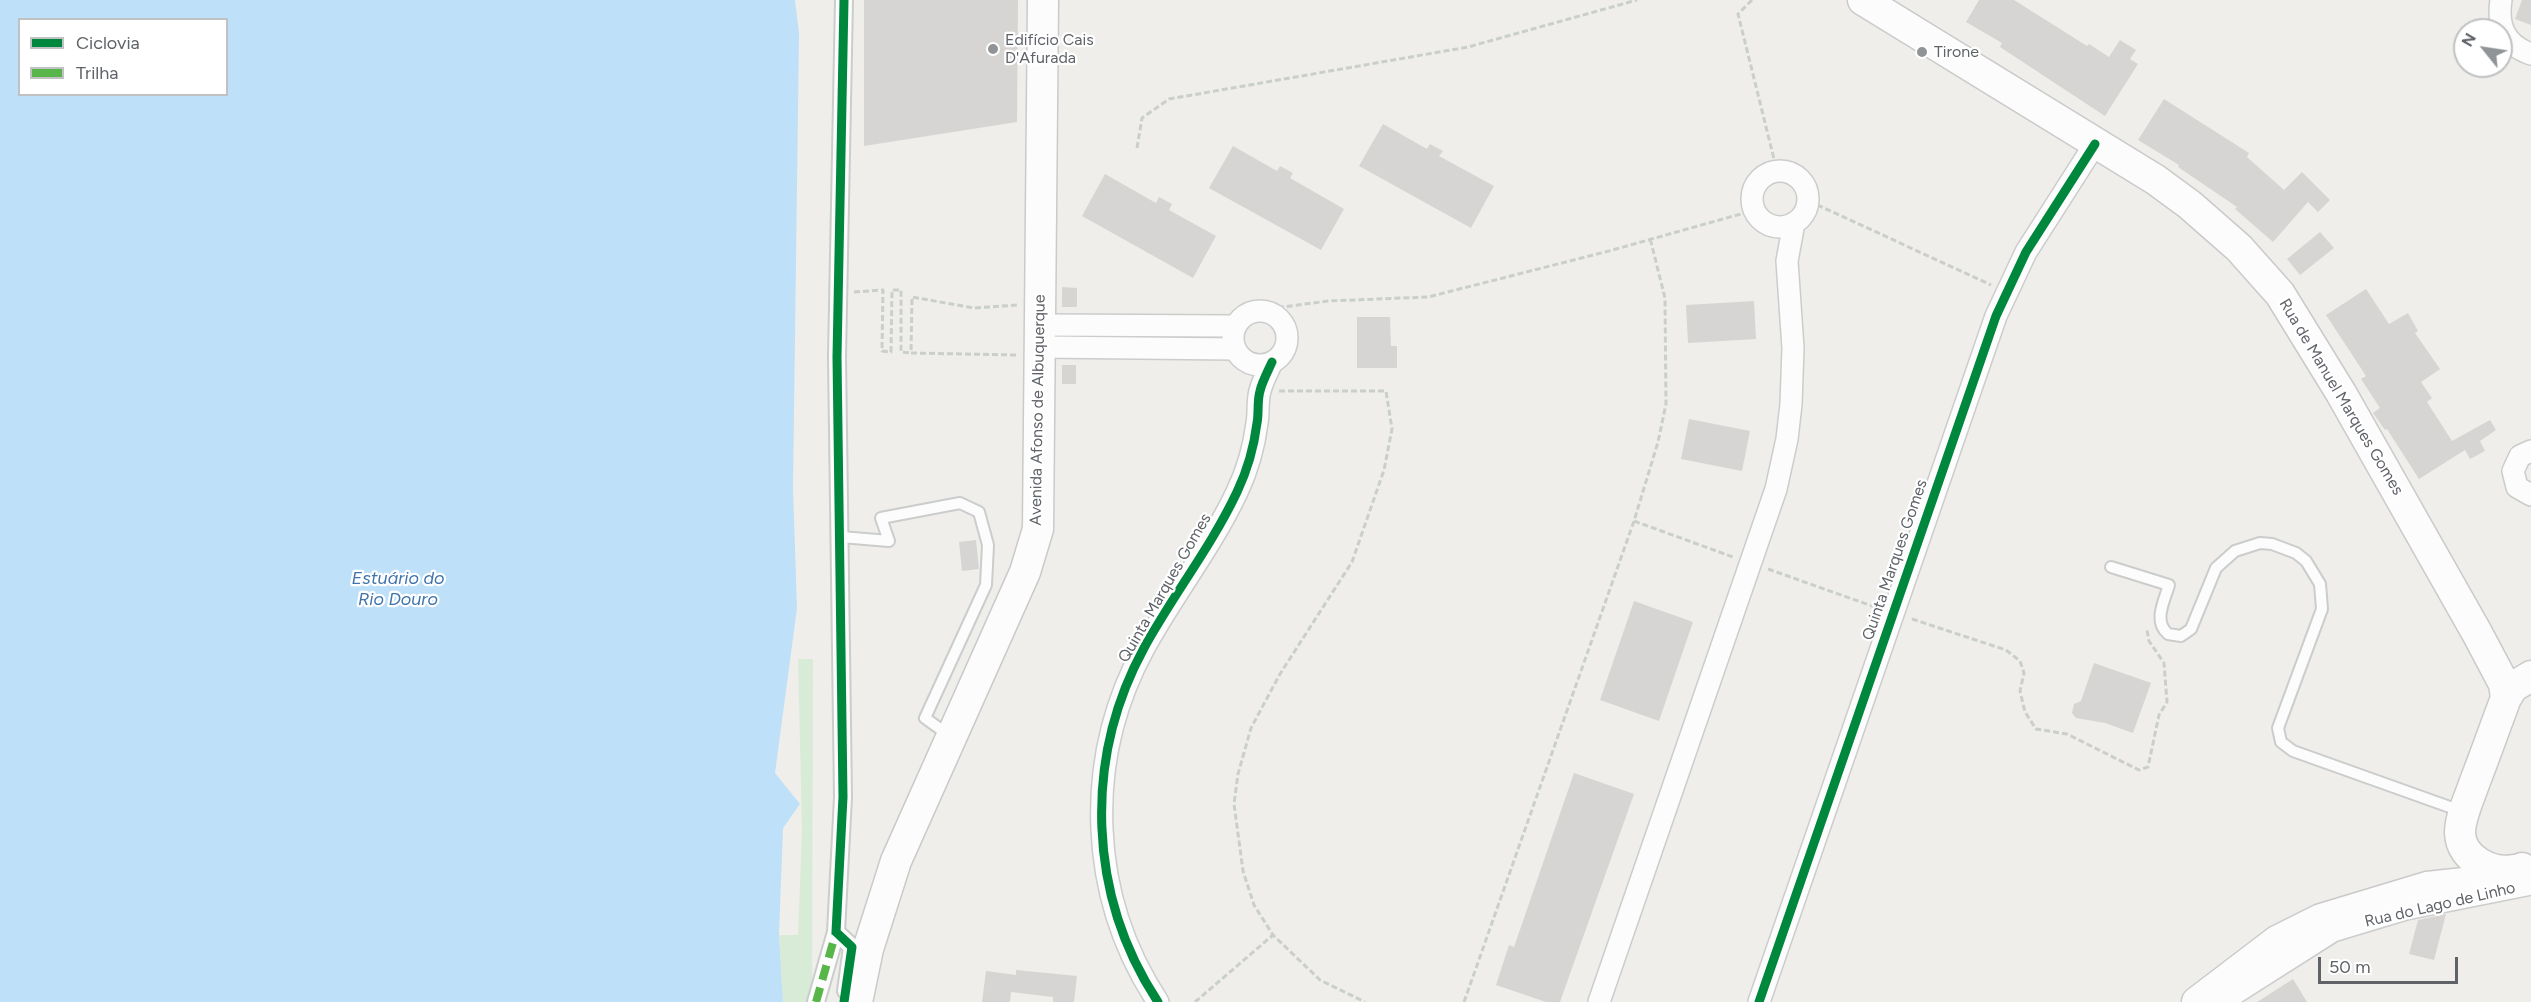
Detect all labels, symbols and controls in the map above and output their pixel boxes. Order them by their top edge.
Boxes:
legend [18,18,228,96]
north arrow [2453,18,2513,78]
place label: Edifício Cais D'Afurada [1005,30,1094,68]
text: N [2457,30,2480,50]
text: Ciclovia [76,32,140,54]
marker: Edifício Cais D'Afurada [986,42,1000,56]
place label: Tirone [1934,42,1979,62]
marker: Tirone [1915,45,1929,59]
text: Trilha [76,62,119,84]
street label: Avenida Afonso de Albuquerque [1026,294,1050,526]
street label: Rua de Manuel Marques Gomes [2275,295,2407,499]
street label: Quinta Marques Gomes [1858,477,1932,643]
street label: Quinta Marques Gomes [1114,510,1216,666]
water label: Estuário do Rio Douro [352,568,444,610]
street label: Rua do Lago de Linho [2363,878,2517,932]
scale bar [2321,945,2460,983]
text: 50 m [2329,956,2371,978]

